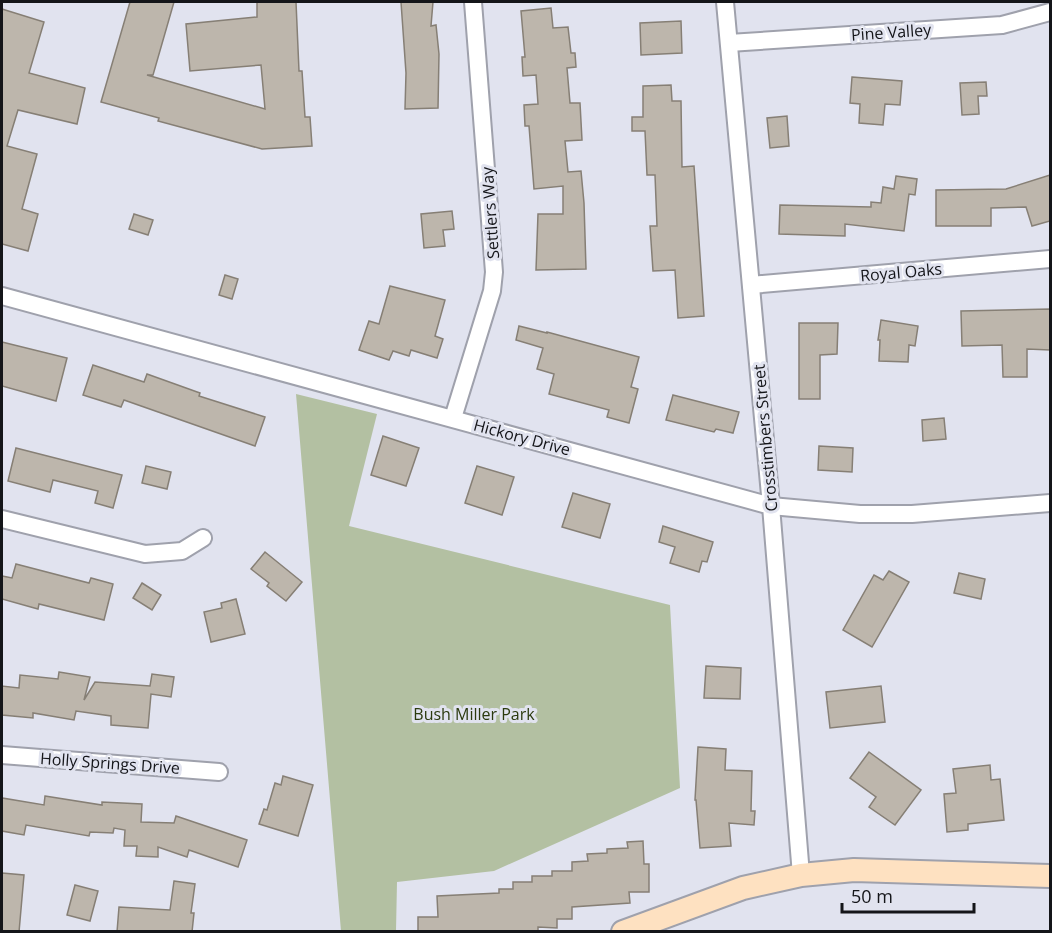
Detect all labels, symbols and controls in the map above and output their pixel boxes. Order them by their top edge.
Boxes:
street label: Pine Valley [850,18,933,46]
street label: Settlers Way [476,165,504,260]
street label: Royal Oaks [859,257,943,287]
street label: Crosstimbers Street [748,363,782,513]
street label: Hickory Drive [471,414,573,460]
park label: Bush Miller Park [413,703,535,725]
street label: Holly Springs Drive [39,747,181,779]
scale bar [842,876,974,914]
text: 50 m [851,884,893,908]

